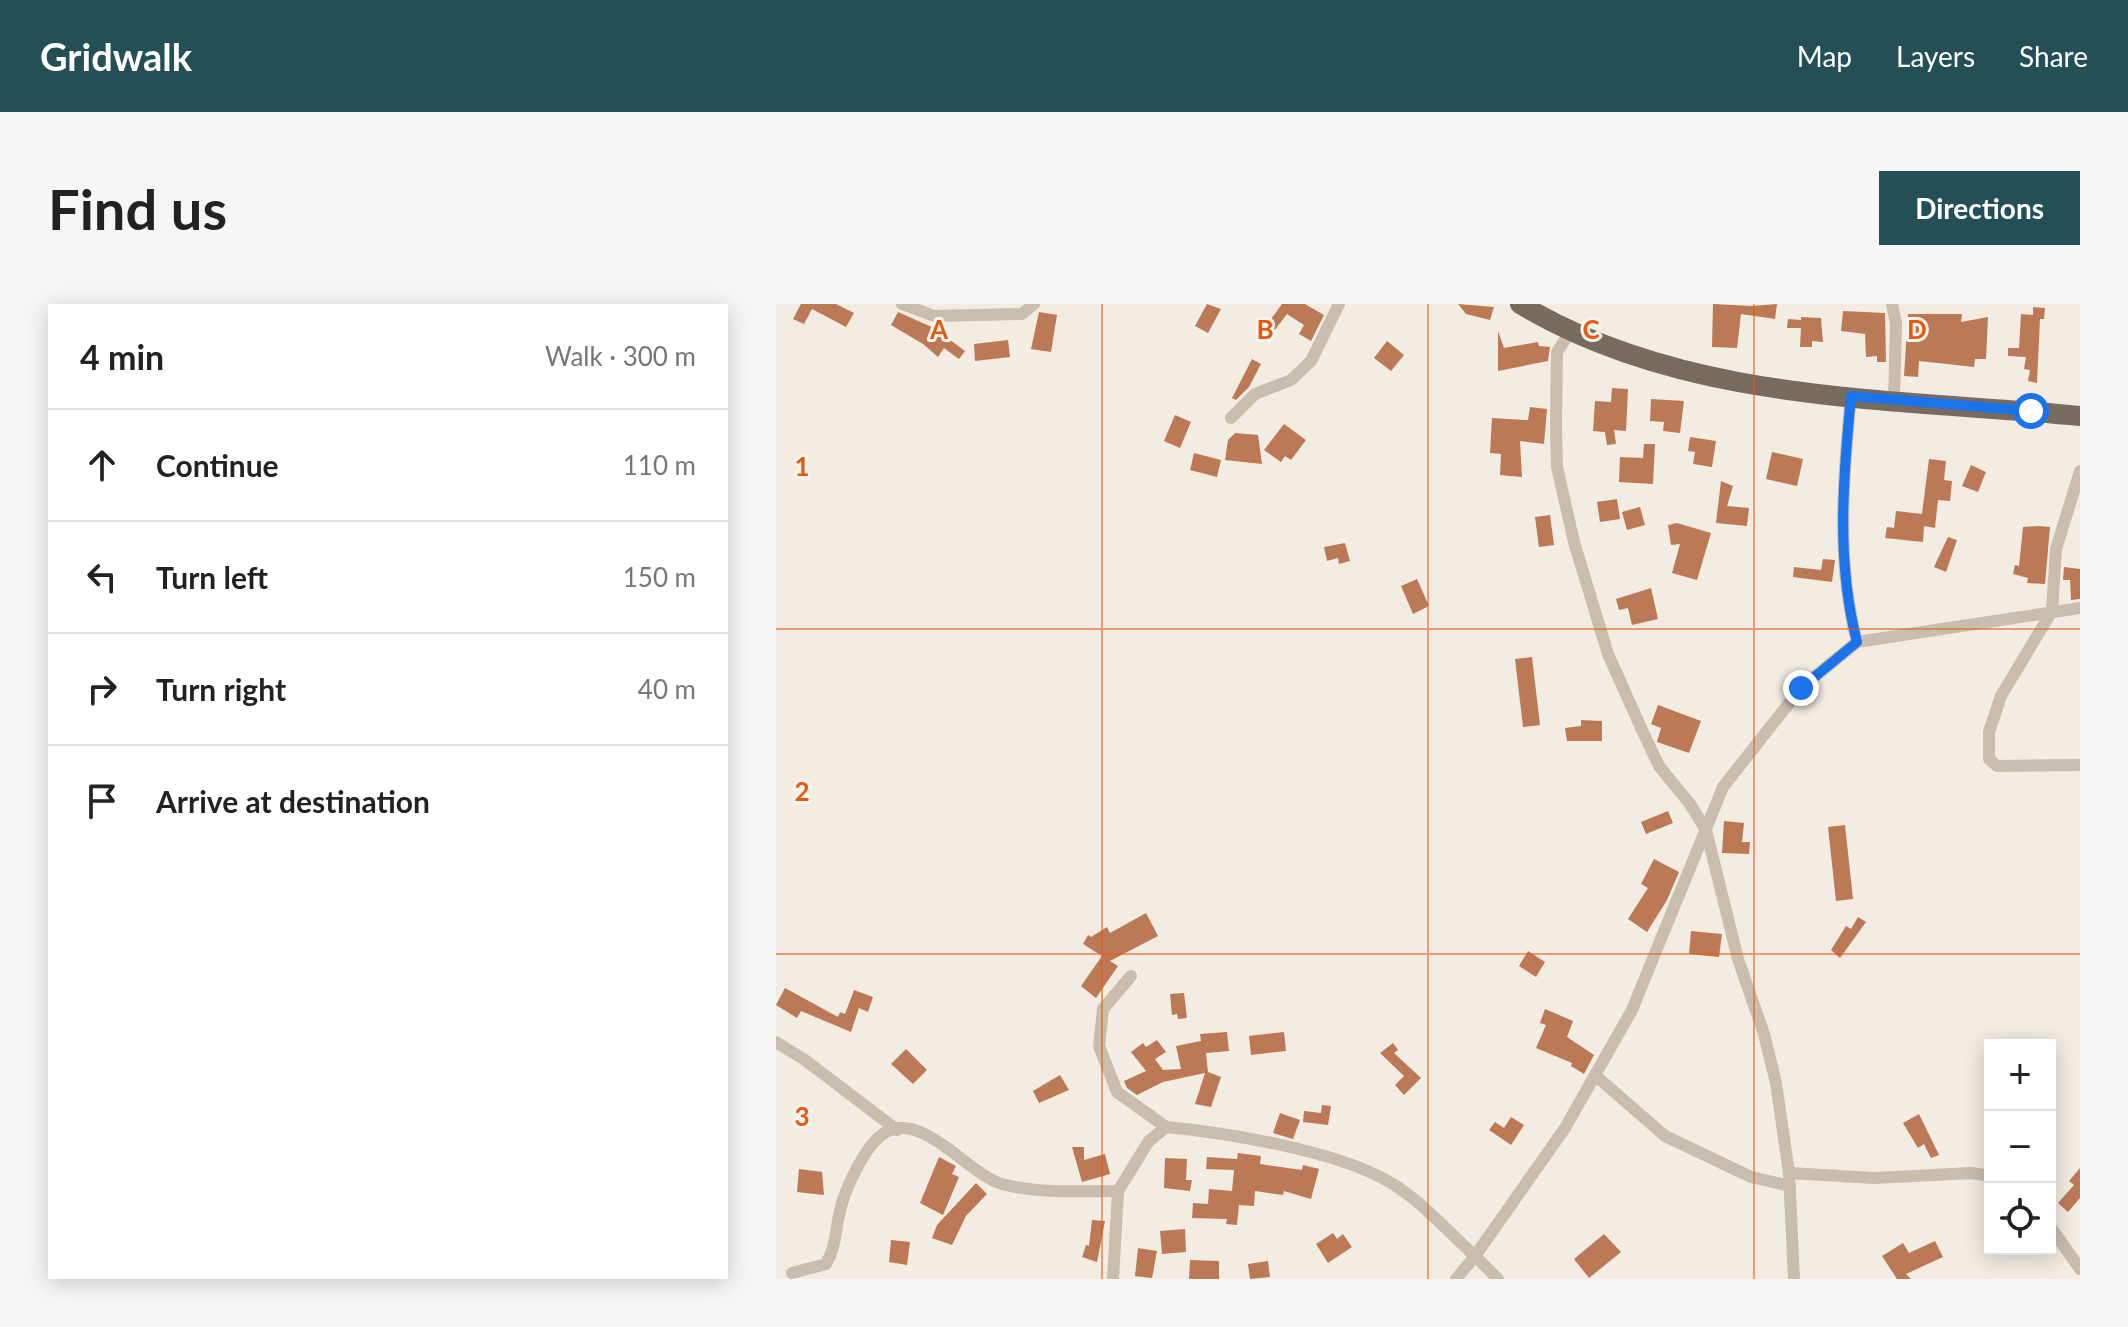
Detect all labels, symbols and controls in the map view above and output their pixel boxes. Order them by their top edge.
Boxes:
text: Gridwalk [40,33,192,79]
text: Map [1797,39,1852,73]
text: Layers [1896,39,1975,73]
text: Share [2019,39,2088,73]
button: Directions [1879,171,2080,245]
text: Find us [48,175,227,242]
text: A [929,313,949,345]
text: B [1256,313,1274,345]
text: C [1582,313,1600,345]
text: D [1907,313,1927,345]
text: 4 min [80,336,164,377]
text: Walk · 300 m [545,340,696,372]
route start [2013,393,2049,429]
icon: ahead [80,443,124,487]
text: Continue [156,447,279,483]
text: 110 m [623,449,696,481]
text: 1 [794,450,810,482]
icon: left [80,555,124,599]
text: Turn left [156,559,268,595]
text: 150 m [623,561,696,593]
icon: right [80,667,124,711]
route end [1783,670,1819,706]
text: Turn right [156,671,286,707]
text: 40 m [638,673,696,705]
text: 2 [794,775,810,807]
icon: arrive [80,779,124,823]
text: Arrive at destination [156,783,430,819]
map controls [1984,1039,2056,1255]
button: + [1984,1039,2056,1111]
text: 3 [794,1100,810,1132]
button: − [1984,1111,2056,1183]
button: locate [1984,1183,2056,1255]

